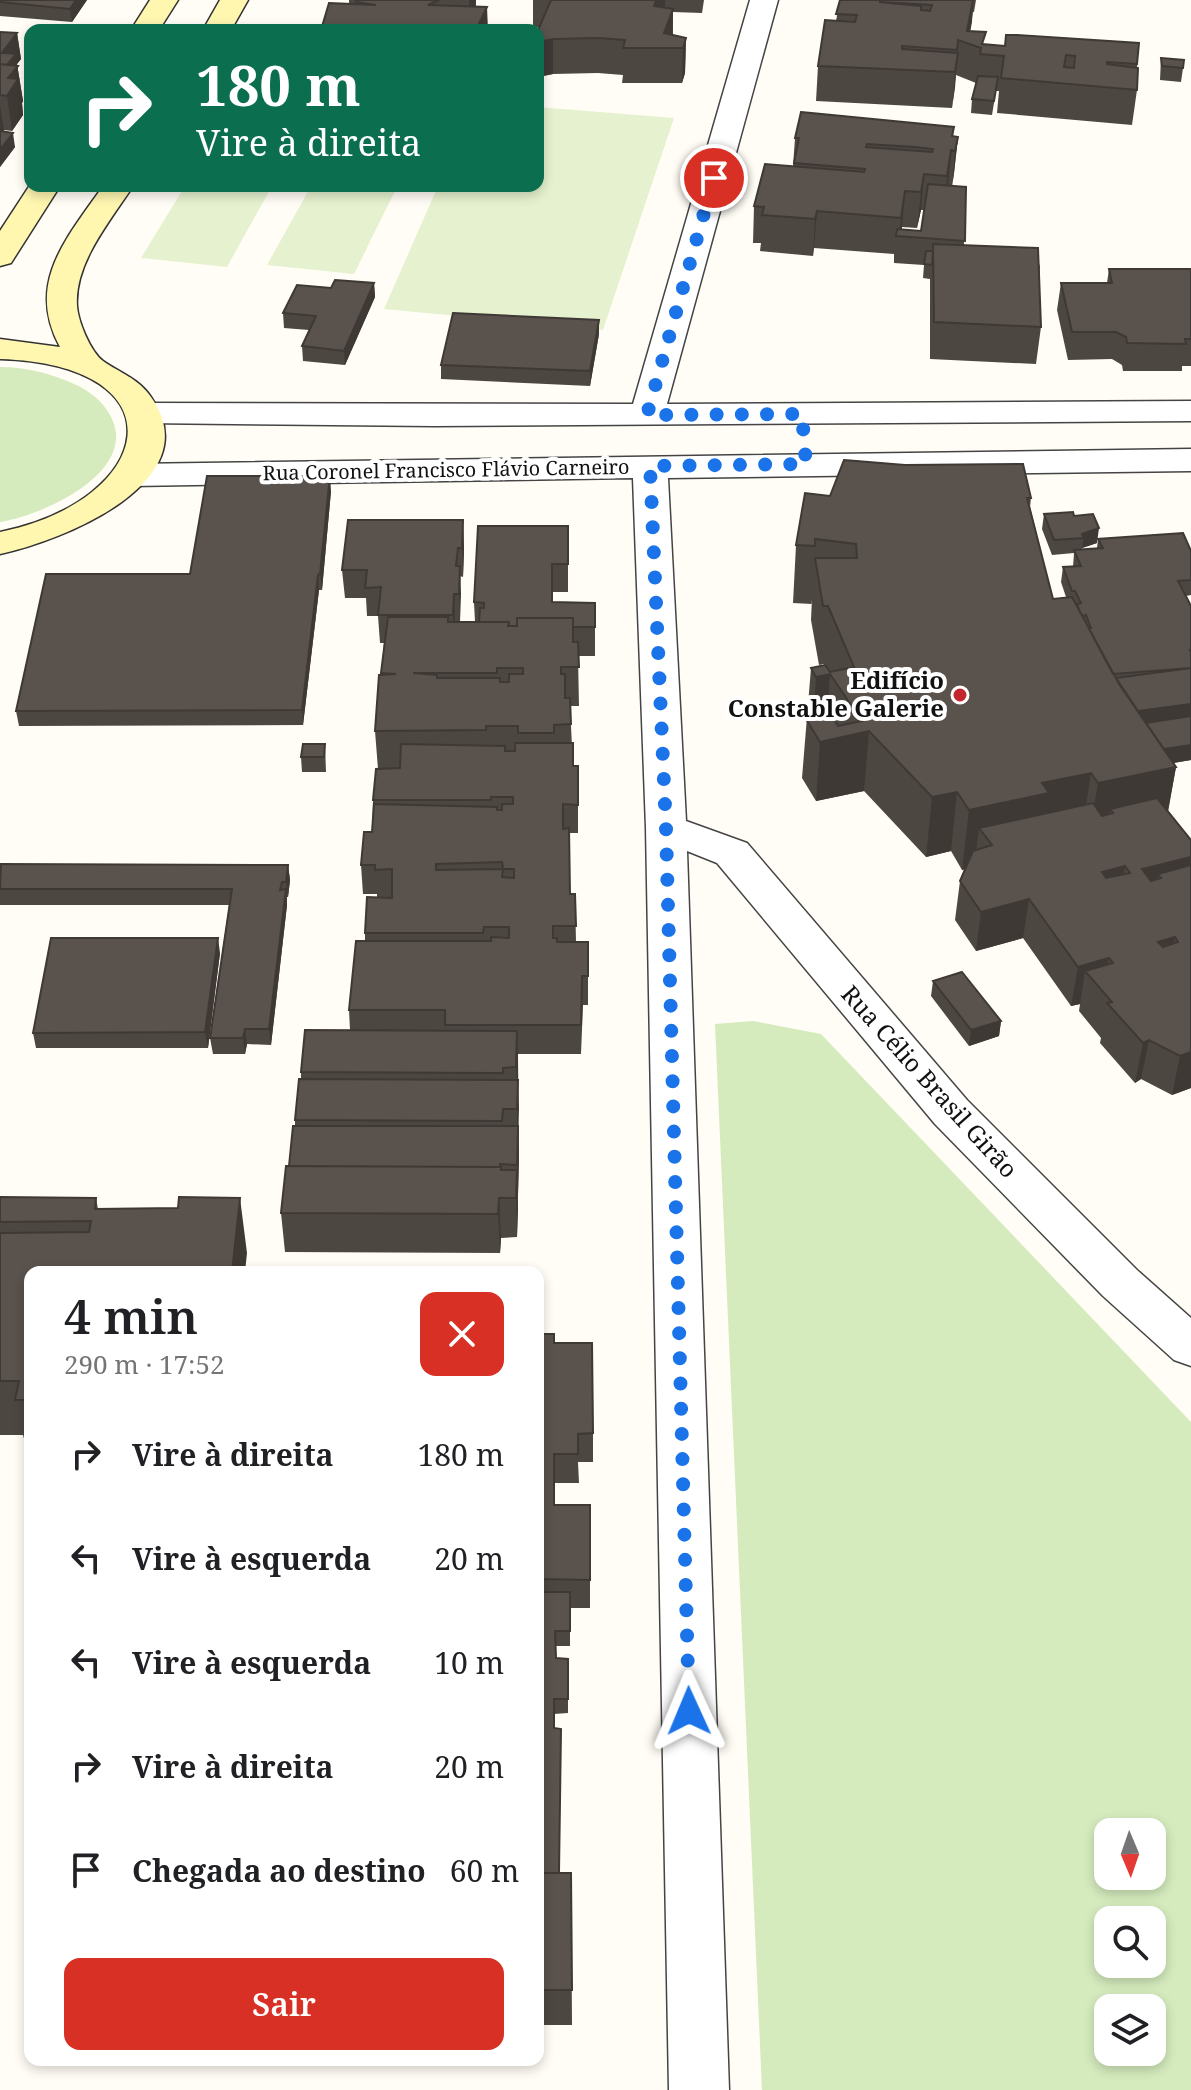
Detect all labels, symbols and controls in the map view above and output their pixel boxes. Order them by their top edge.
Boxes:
text: 180 m [196,46,361,122]
icon: right [64,56,168,160]
text: Vire à direita [196,118,421,167]
pin [680,144,748,212]
icon: arrive [692,156,736,200]
street label: Rua Coronel Francisco Flávio Carneiro [262,453,630,486]
place label: Edifício Constable Galerie [728,663,944,724]
marker: Edifício Constable Galerie [951,686,969,704]
street label: Rua Célio Brasil Girão [835,978,1026,1184]
text: 4 min [64,1283,198,1348]
button: close [420,1292,504,1376]
text: 290 m · 17:52 [64,1346,225,1382]
icon: right [64,1432,108,1476]
text: Vire à direita [132,1434,334,1475]
text: 180 m [418,1434,504,1475]
icon: left [64,1536,108,1580]
text: Vire à esquerda [132,1538,371,1579]
text: 20 m [434,1538,504,1579]
icon: left [64,1640,108,1684]
text: Vire à esquerda [132,1642,371,1683]
text: 10 m [434,1642,504,1683]
position arrow [647,1669,731,1753]
icon: right [64,1744,108,1788]
text: Vire à direita [132,1746,334,1787]
text: 20 m [434,1746,504,1787]
north arrow [1094,1818,1166,1890]
map controls [1094,1818,1166,2066]
icon: arrive [64,1848,108,1892]
text: Chegada ao destino [132,1850,426,1891]
text: 60 m [450,1850,519,1891]
button: search [1094,1906,1166,1978]
button: Sair [64,1958,504,2050]
button: layers [1094,1994,1166,2066]

